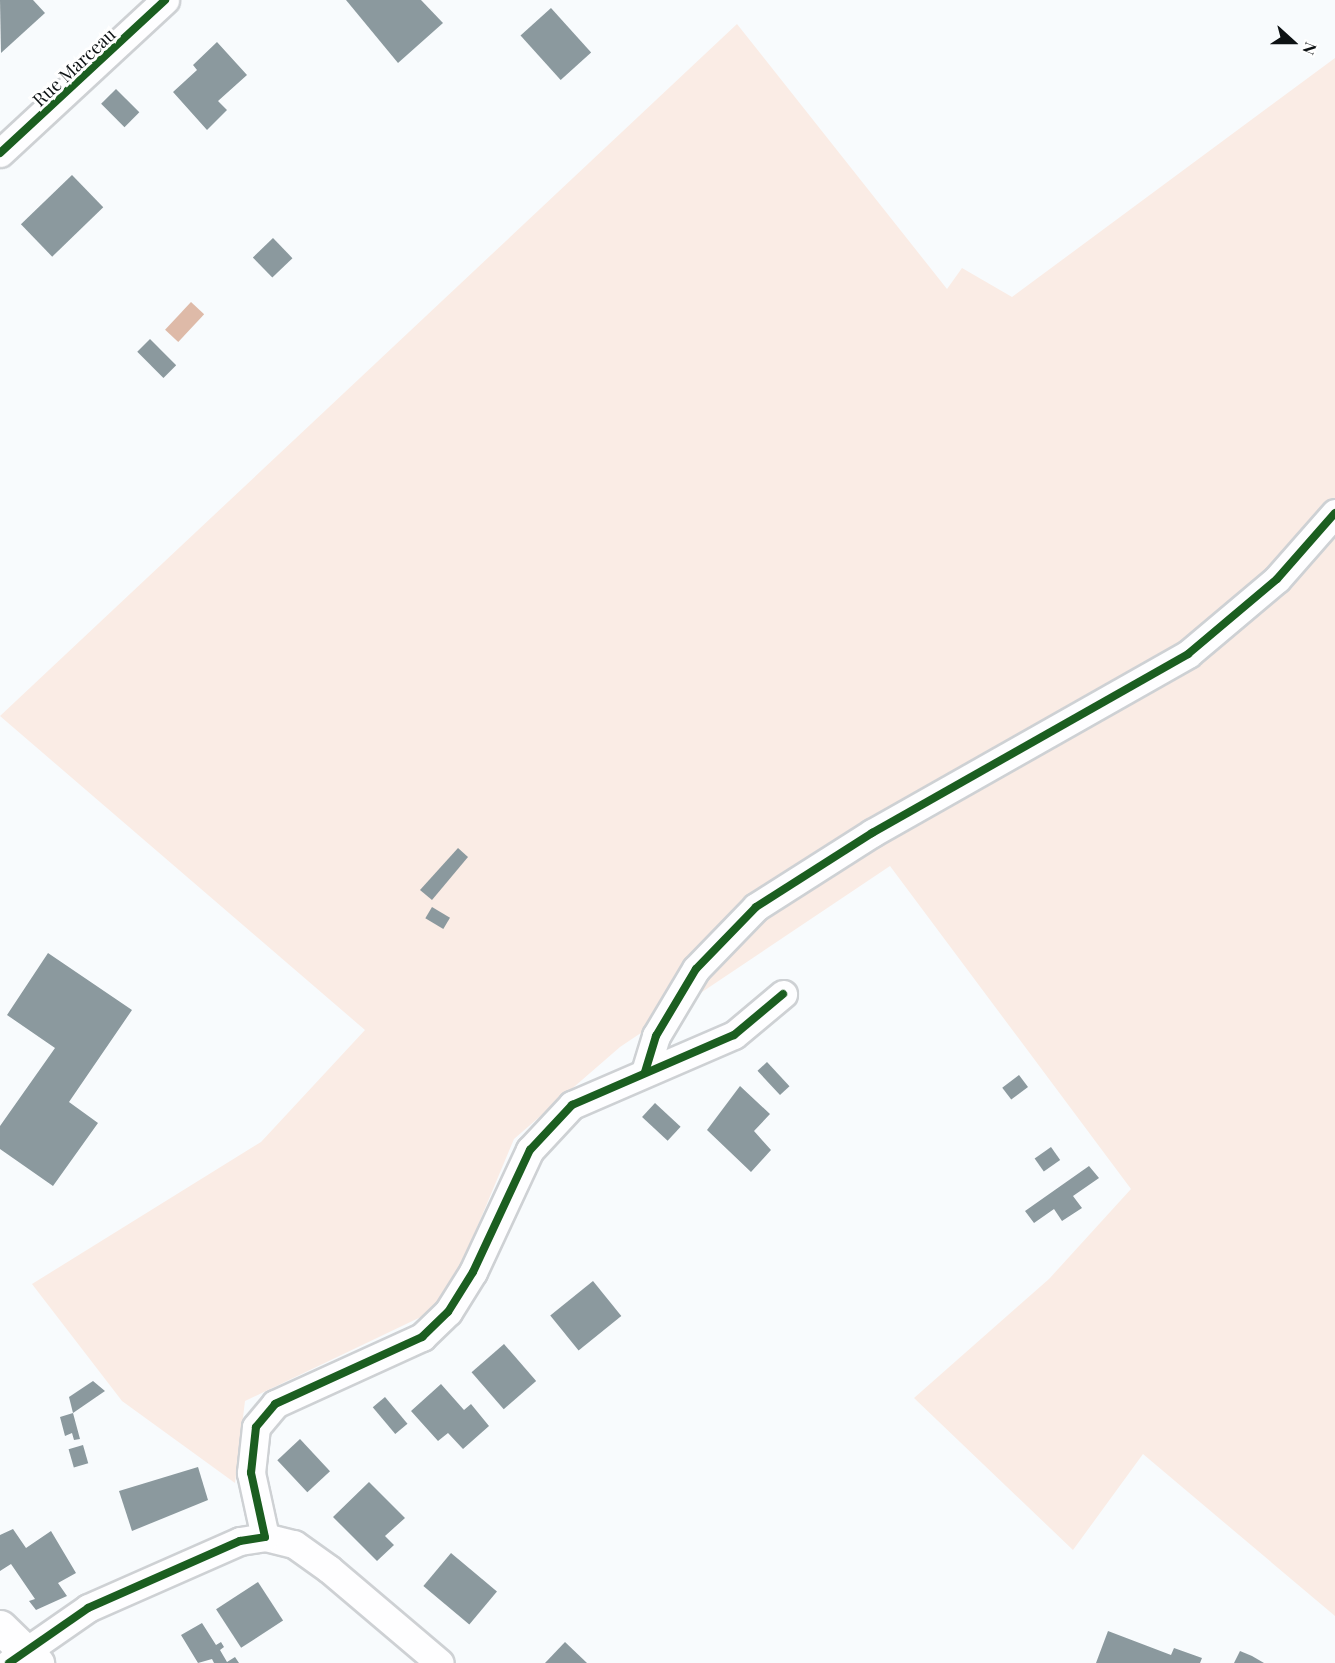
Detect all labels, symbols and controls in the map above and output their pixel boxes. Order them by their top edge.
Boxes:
north arrow [1263,12,1323,72]
street label: Rue Marceau [28,23,120,111]
text: N [1298,39,1322,58]

